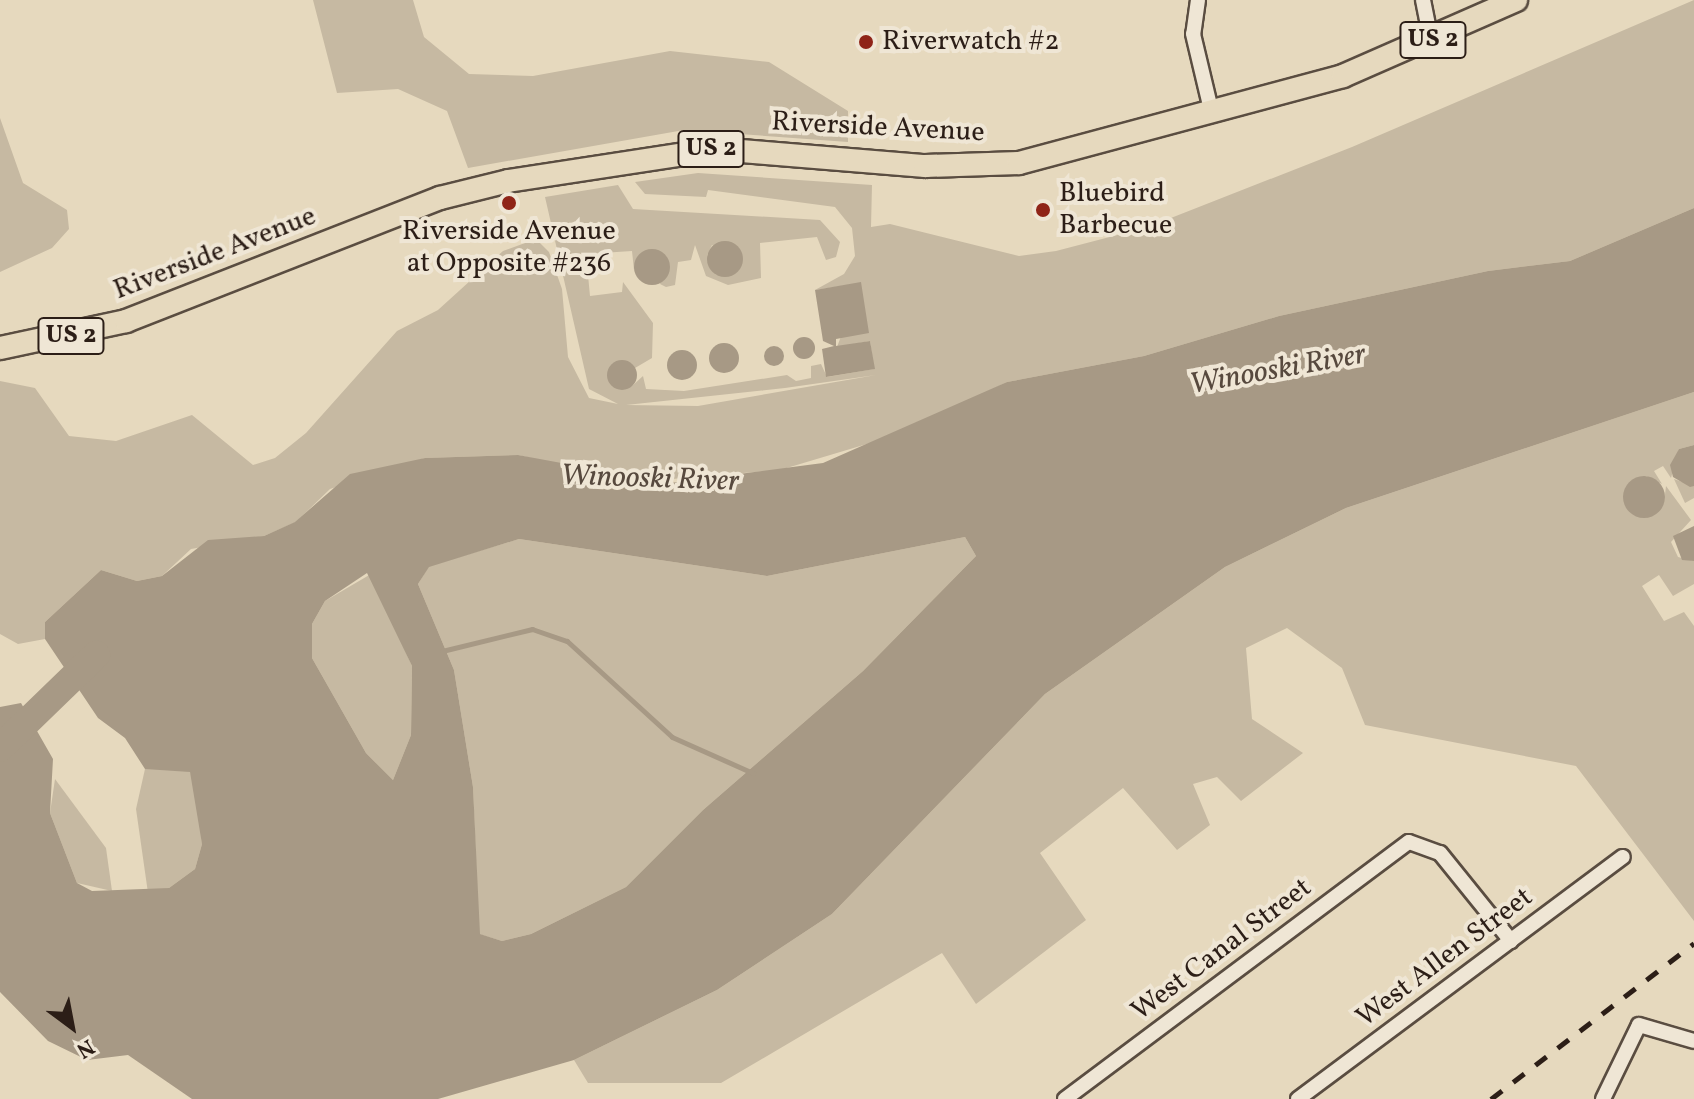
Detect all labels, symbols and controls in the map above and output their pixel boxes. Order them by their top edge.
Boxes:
road number: US 2 [1399,18,1467,62]
place label: Riverwatch #2 [882,25,1060,59]
marker: Riverwatch #2 [857,33,875,51]
street label: Riverside Avenue [770,106,986,150]
road number: US 2 [677,127,745,171]
place label: Bluebird Barbecue [1059,177,1172,243]
marker: Riverside Avenue at Opposite #236 [500,194,518,212]
street label: Riverside Avenue [109,200,321,308]
marker: Bluebird Barbecue [1034,201,1052,219]
place label: Riverside Avenue at Opposite #236 [402,215,616,281]
road number: US 2 [37,314,105,358]
water label: Winooski River [1187,337,1369,403]
water label: Winooski River [560,458,740,500]
street label: West Canal Street [1125,871,1319,1029]
street label: West Allen Street [1350,881,1540,1035]
north arrow [32,987,112,1067]
text: N [70,1030,100,1065]

